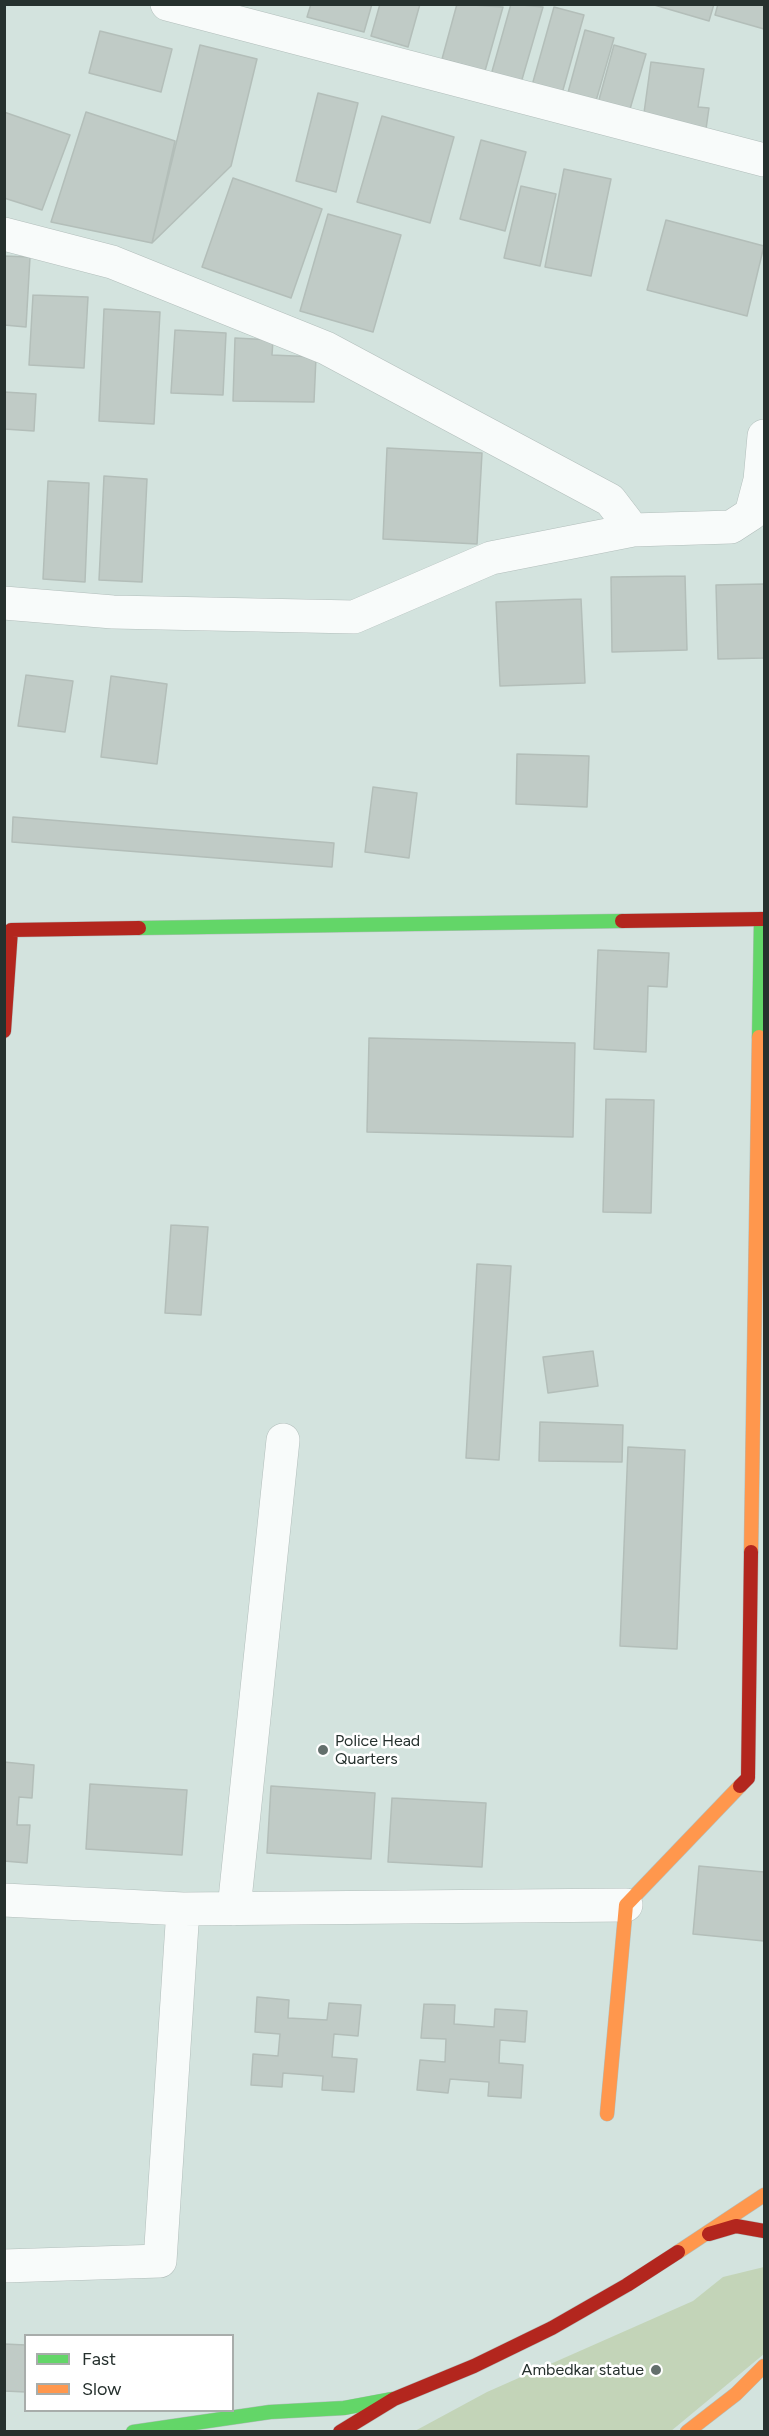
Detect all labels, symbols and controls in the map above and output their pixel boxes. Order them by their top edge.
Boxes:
place label: Police Head Quarters [335,1731,420,1769]
marker: Police Head Quarters [316,1743,330,1757]
legend [24,2334,234,2412]
text: Fast [82,2348,116,2370]
place label: Ambedkar statue [522,2360,644,2380]
marker: Ambedkar statue [649,2363,663,2377]
text: Slow [82,2378,121,2400]

